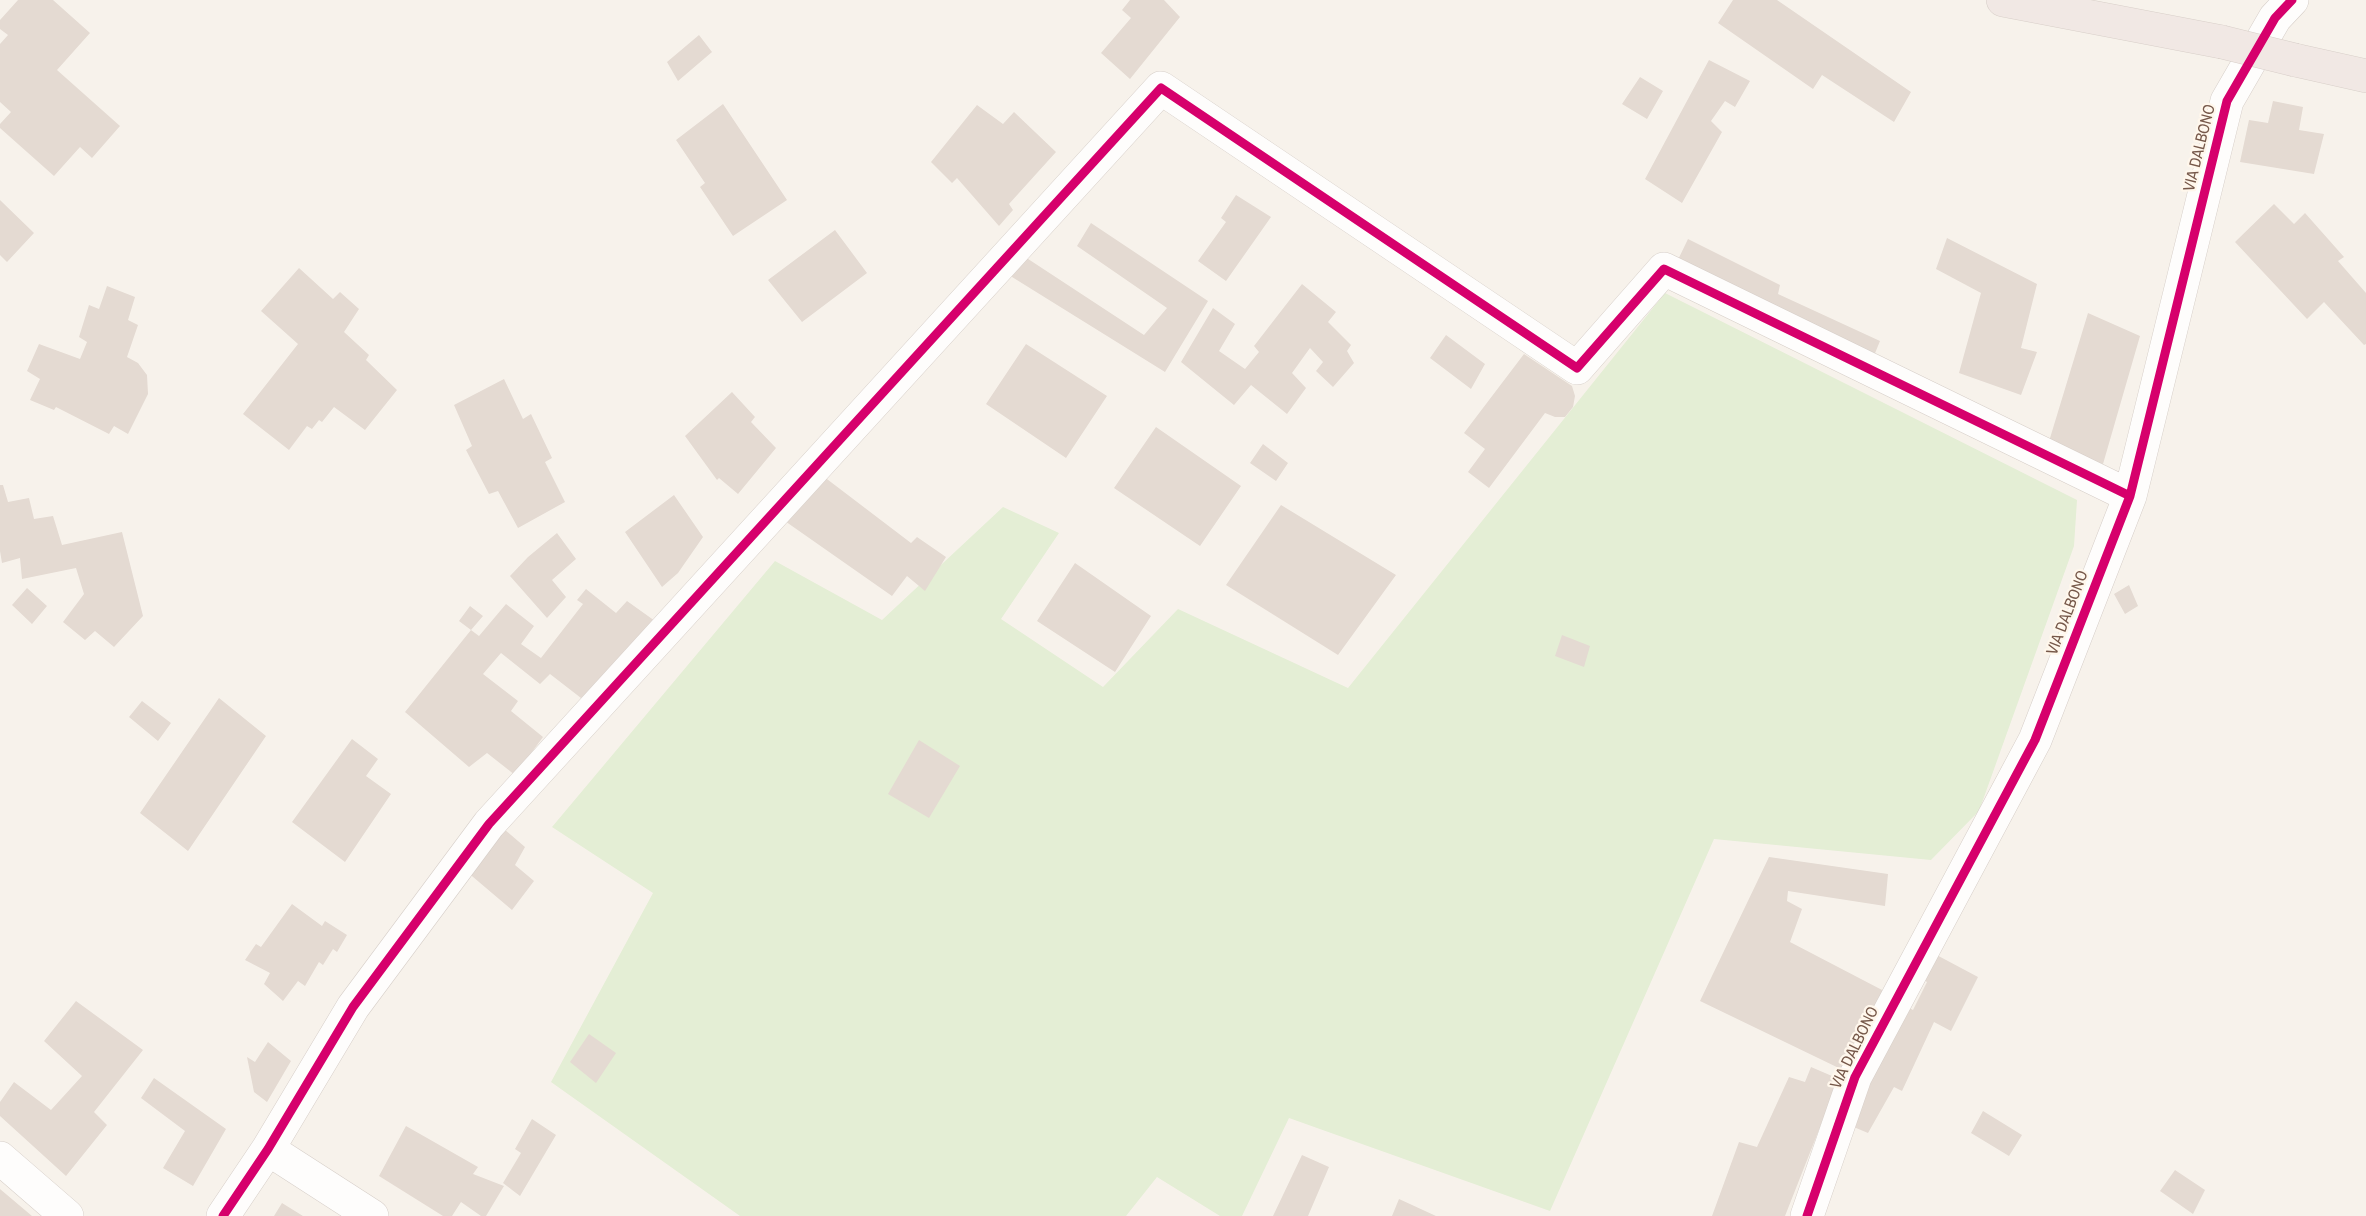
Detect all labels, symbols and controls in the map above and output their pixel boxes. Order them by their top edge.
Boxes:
street label: VIA DALBONO [2180,103,2220,193]
street label: VIA DALBONO [2043,568,2093,658]
street label: VIA DALBONO [1827,1004,1883,1092]

